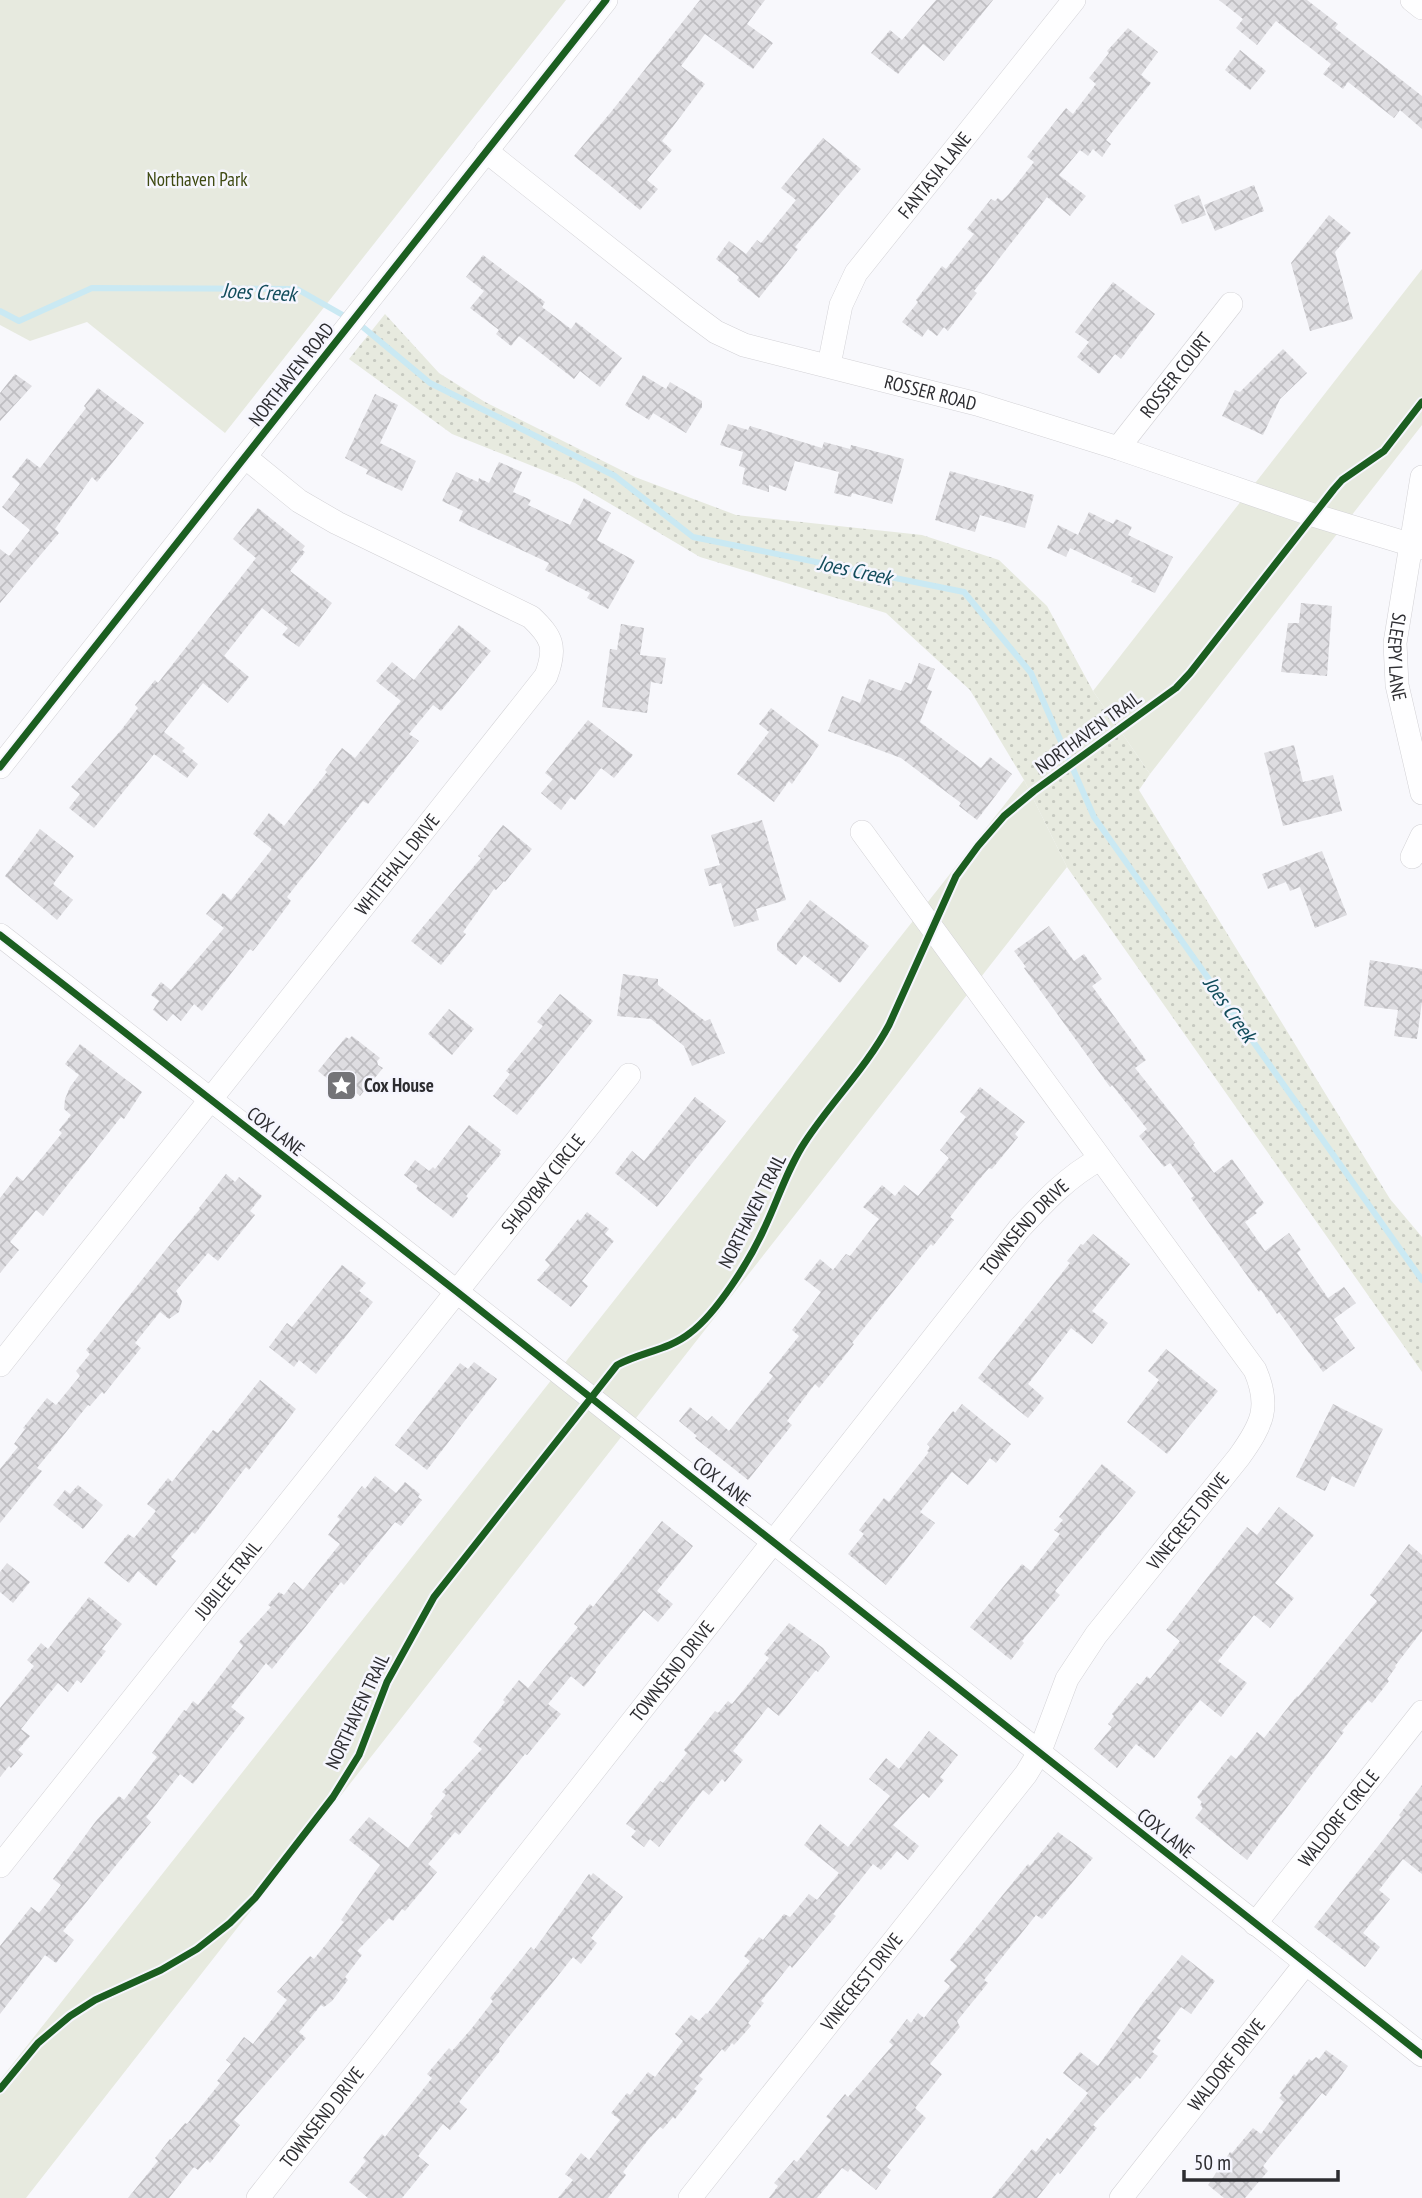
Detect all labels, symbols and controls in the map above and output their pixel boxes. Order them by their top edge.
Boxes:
street label: FANTASIA LANE [892,127,976,223]
park label: Northaven Park [146,167,248,191]
water label: Joes Creek [220,277,300,308]
street label: NORTHAVEN ROAD [243,318,339,430]
street label: ROSSER COURT [1134,327,1217,422]
street label: ROSSER ROAD [882,369,979,415]
water label: Joes Creek [815,549,897,592]
street label: SLEEPY LANE [1383,611,1412,703]
street label: NORTHAVEN TRAIL [1030,685,1146,778]
street label: WHITEHALL DRIVE [349,809,444,920]
water label: Joes Creek [1197,970,1264,1050]
place icon: Cox House [324,1068,358,1102]
place label: Cox House [364,1073,434,1097]
street label: COX LANE [242,1101,310,1161]
street label: SHADYBAY CIRCLE [496,1129,590,1238]
street label: NORTHAVEN TRAIL [713,1150,791,1272]
street label: TOWNSEND DRIVE [975,1173,1074,1281]
street label: COX LANE [688,1451,756,1511]
street label: VINECREST DRIVE [1141,1467,1234,1575]
street label: JUBILEE TRAIL [188,1535,267,1625]
street label: TOWNSEND DRIVE [625,1616,719,1726]
street label: NORTHAVEN TRAIL [320,1649,394,1773]
street label: WALDORF CIRCLE [1293,1765,1384,1871]
street label: COX LANE [1132,1803,1200,1863]
street label: VINECREST DRIVE [815,1928,908,2036]
street label: WALDORF DRIVE [1182,2013,1270,2116]
street label: TOWNSEND DRIVE [275,2062,369,2172]
scale bar [1184,2138,1338,2182]
text: 50 m [1194,2149,1231,2176]

